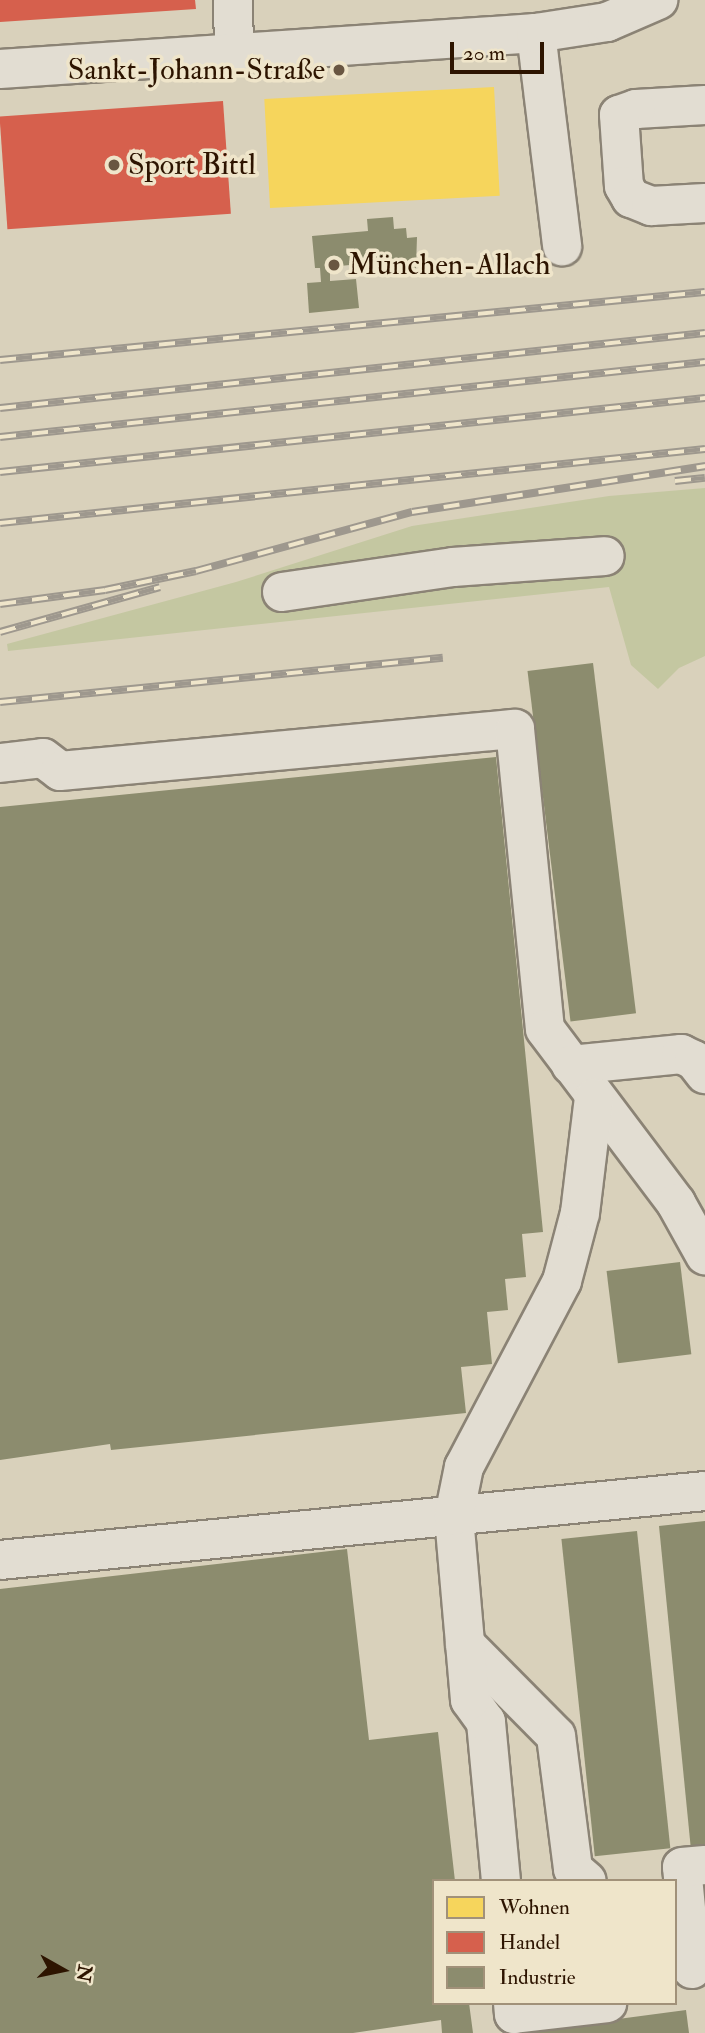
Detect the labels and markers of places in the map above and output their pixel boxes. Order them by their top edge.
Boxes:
place label: Sankt-Johann-Straße [68,52,325,88]
marker: Sankt-Johann-Straße [331,62,347,78]
place label: Sport Bittl [128,147,256,183]
marker: Sport Bittl [106,157,122,173]
place label: München-Allach [348,247,551,283]
marker: München-Allach [326,257,342,273]

